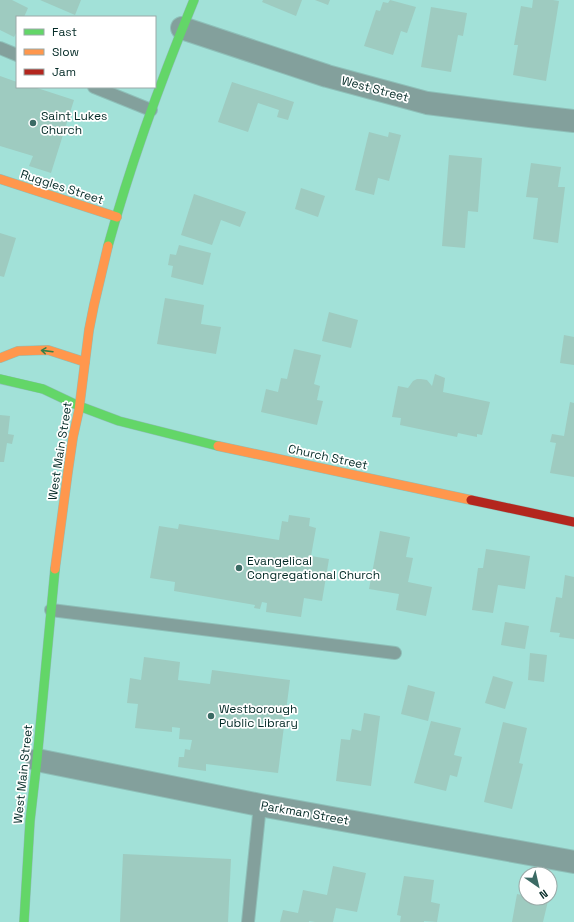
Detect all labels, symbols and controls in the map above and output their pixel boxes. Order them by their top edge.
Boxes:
legend [16,16,156,88]
text: Fast [52,24,77,40]
text: Slow [52,44,79,60]
text: Jam [52,64,76,80]
street label: West Street [340,72,410,106]
place label: Saint Lukes Church [41,108,107,138]
marker: Saint Lukes Church [28,118,38,128]
street label: Ruggles Street [18,166,106,208]
one-way arrow [41,347,54,355]
street label: West Main Street [44,401,76,501]
street label: Church Street [287,441,369,473]
place label: Evangelical Congregational Church [247,553,380,583]
marker: Evangelical Congregational Church [234,563,244,573]
place label: Westborough Public Library [219,701,298,731]
marker: Westborough Public Library [206,711,216,721]
street label: West Main Street [10,724,36,824]
street label: Parkman Street [260,797,350,829]
north arrow [518,866,558,906]
text: N [537,886,551,902]

